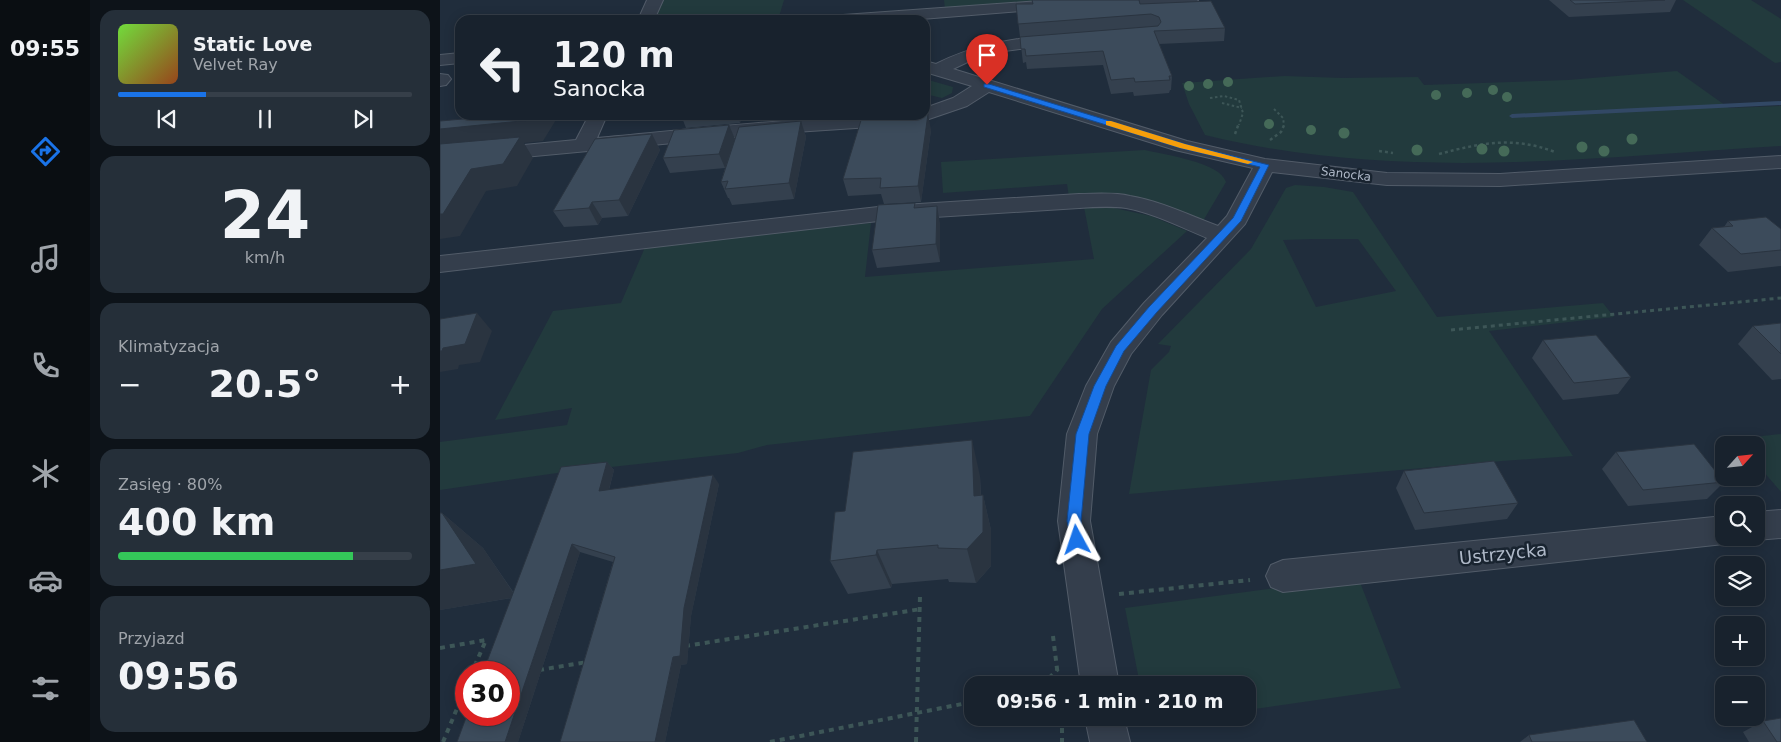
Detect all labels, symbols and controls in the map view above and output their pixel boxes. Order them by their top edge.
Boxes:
text: Static Love [193,33,313,55]
pin [966,34,1008,85]
icon: left [470,35,535,100]
text: 120 m [553,35,675,75]
text: 09:55 [10,36,80,61]
icon: arrive [973,41,1001,69]
text: Velvet Ray [193,55,278,74]
text: Sanocka [553,76,646,101]
icon: previous [153,105,181,133]
icon: pause [251,105,279,133]
icon: next [349,105,377,133]
icon: directions [28,134,63,169]
street label: Sanocka [1320,164,1372,184]
text: 24 [220,178,310,253]
icon: music [28,241,63,276]
text: km/h [245,248,285,267]
text: Klimatyzacja [118,337,220,356]
icon: phone [28,348,63,383]
text: 20.5° [209,362,321,406]
text: − [118,368,141,401]
text: + [389,368,412,401]
north arrow [1715,436,1765,486]
map controls [1715,436,1765,726]
icon: climate [28,456,63,491]
text: Zasięg · 80% [118,475,222,494]
button: search [1715,496,1765,546]
text: 400 km [118,500,275,544]
position arrow [1050,513,1102,565]
street label: Ustrzycka [1458,538,1548,569]
button: layers [1715,556,1765,606]
icon: car [28,563,63,598]
button: + [1715,616,1765,666]
text: Przyjazd [118,629,185,648]
text: 09:56 [118,654,239,698]
speed limit sign: 30 [455,661,520,726]
icon: filters [28,671,63,706]
button: − [1715,676,1765,726]
text: 09:56 · 1 min · 210 m [996,690,1224,712]

